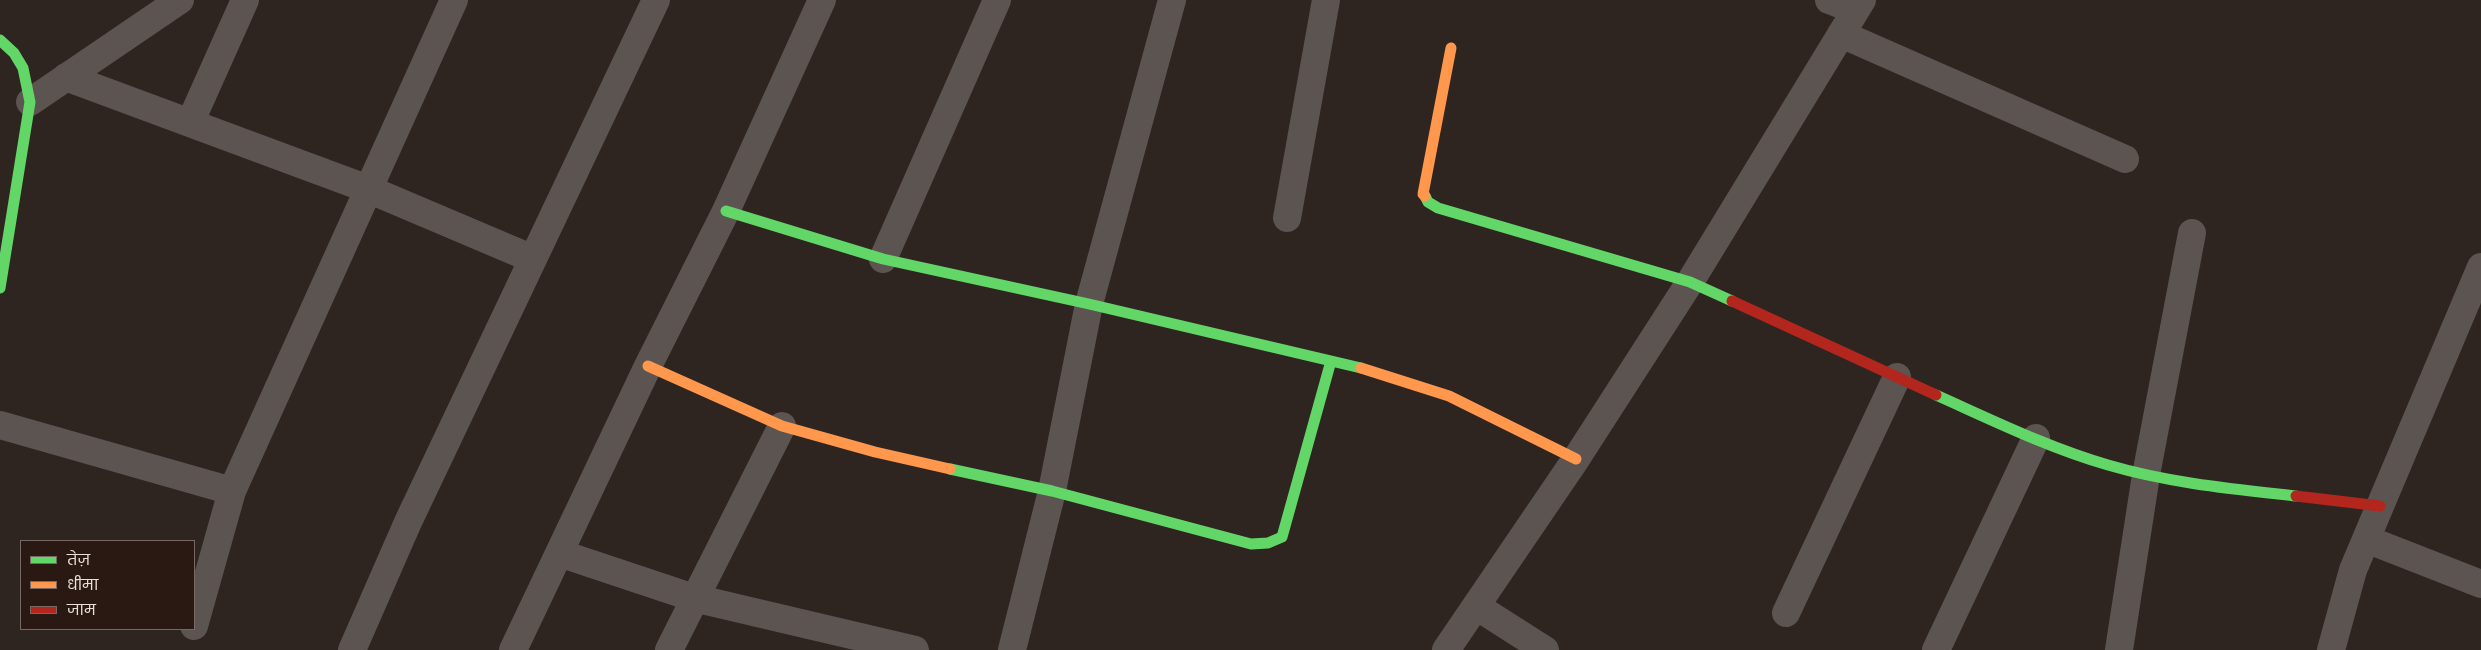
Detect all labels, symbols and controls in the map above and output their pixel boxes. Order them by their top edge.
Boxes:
legend [20,540,195,630]
text: तेज़ [67,549,90,570]
text: धीमा [67,574,98,595]
text: जाम [67,599,96,620]

